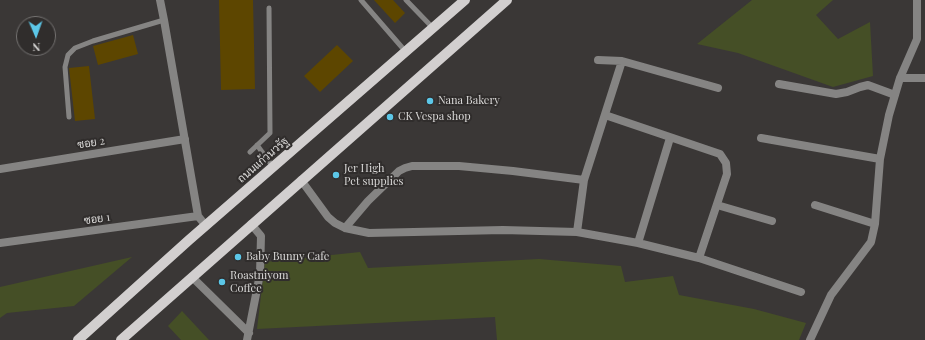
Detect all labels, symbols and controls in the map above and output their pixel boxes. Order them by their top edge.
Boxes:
north arrow [16,16,56,56]
text: N [32,40,41,55]
place label: Nana Bakery [438,94,500,108]
marker: Nana Bakery [425,96,435,106]
place label: CK Vespa shop [398,110,471,124]
marker: CK Vespa shop [385,112,395,122]
street label: ซอย 2 [76,134,106,152]
street label: ถนนแก้วนวรัฐ [235,134,291,186]
place label: Jer High Pet supplies [344,162,403,188]
marker: Jer High Pet supplies [331,170,341,180]
street label: ซอย 1 [83,211,111,227]
place label: Baby Bunny Cafe [246,250,329,264]
marker: Baby Bunny Cafe [233,252,243,262]
place label: Roastniyom Coffee [230,269,288,295]
marker: Roastniyom Coffee [217,277,227,287]

